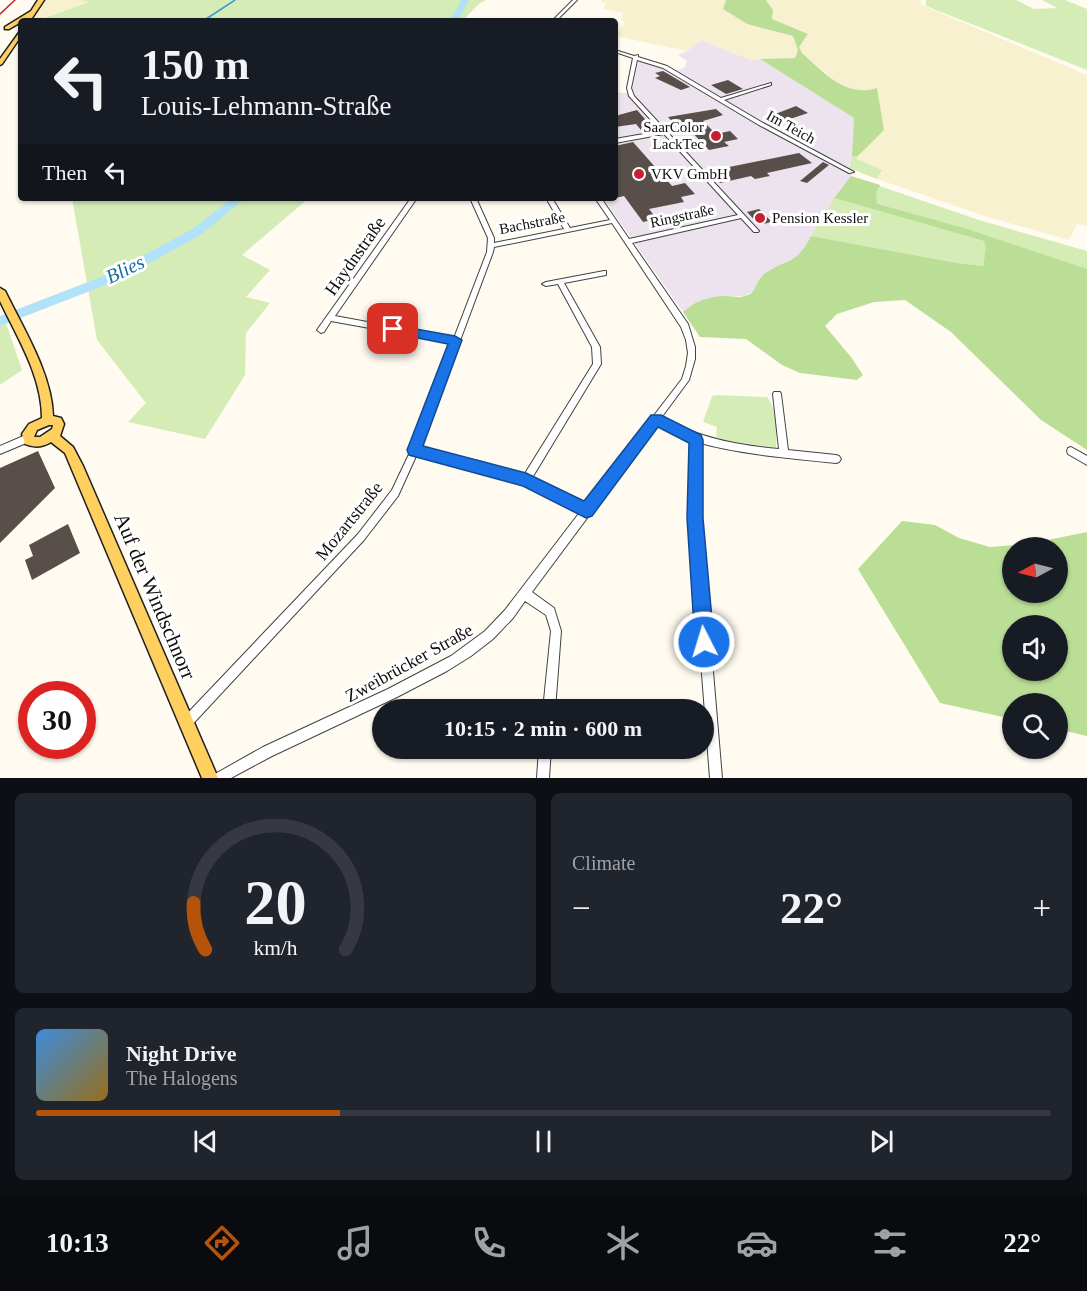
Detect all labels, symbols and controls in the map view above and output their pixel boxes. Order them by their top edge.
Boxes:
icon: left [42,42,120,120]
text: 150 m [141,42,250,88]
text: Louis-Lehmann-Straße [141,91,391,121]
street label: Im Teich [764,107,819,147]
place label: SaarColor LackTec [643,119,704,152]
marker: SaarColor LackTec [709,129,723,143]
icon: left [99,156,132,189]
text: Then [42,160,87,185]
place label: VKV GmbH [651,166,728,182]
marker: VKV GmbH [632,167,646,181]
street label: Ringstraße [649,201,716,231]
street label: Bachstraße [498,209,567,237]
place label: Pension Kessler [772,210,868,226]
marker: Pension Kessler [753,211,767,225]
street label: Haydnstraße [321,213,389,299]
water label: Blies [102,250,148,288]
pin [367,303,418,354]
icon: arrive [376,312,409,345]
street label: Mozartstraße [311,478,387,564]
street label: Auf der Windschnorr [109,509,201,683]
north arrow [1002,537,1068,603]
map controls [1002,537,1068,759]
position arrow [672,610,736,674]
button: sound [1002,615,1068,681]
street label: Zweibrücker Straße [342,620,476,706]
speed limit sign: 30 [18,681,96,759]
button: search [1002,693,1068,759]
text: 10:15 · 2 min · 600 m [444,716,642,741]
text: Climate [572,852,635,874]
text: 20 [244,868,307,937]
text: 22° [780,883,843,933]
text: − [572,890,591,926]
text: + [1032,890,1051,926]
text: km/h [253,936,298,960]
text: Night Drive [126,1041,237,1066]
text: The Halogens [126,1067,238,1089]
icon: previous [189,1125,222,1158]
icon: pause [527,1125,560,1158]
icon: next [865,1125,898,1158]
icon: directions [201,1222,243,1264]
icon: music [334,1222,376,1264]
icon: phone [468,1222,510,1264]
icon: climate [602,1222,644,1264]
icon: car [736,1222,778,1264]
icon: filters [869,1222,911,1264]
text: 10:13 [46,1228,109,1258]
text: 22° [1003,1228,1041,1258]

